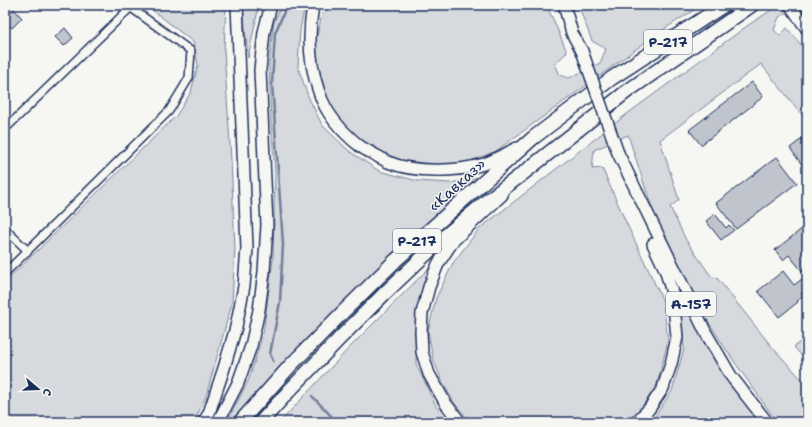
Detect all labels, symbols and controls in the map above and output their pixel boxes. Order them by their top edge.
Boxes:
road number: Р-217 [644,30,692,54]
street label: «Кавказ» [424,154,490,216]
road number: Р-217 [393,229,441,253]
road number: А-157 [666,292,716,316]
north arrow [18,369,58,409]
text: С [39,386,55,398]

